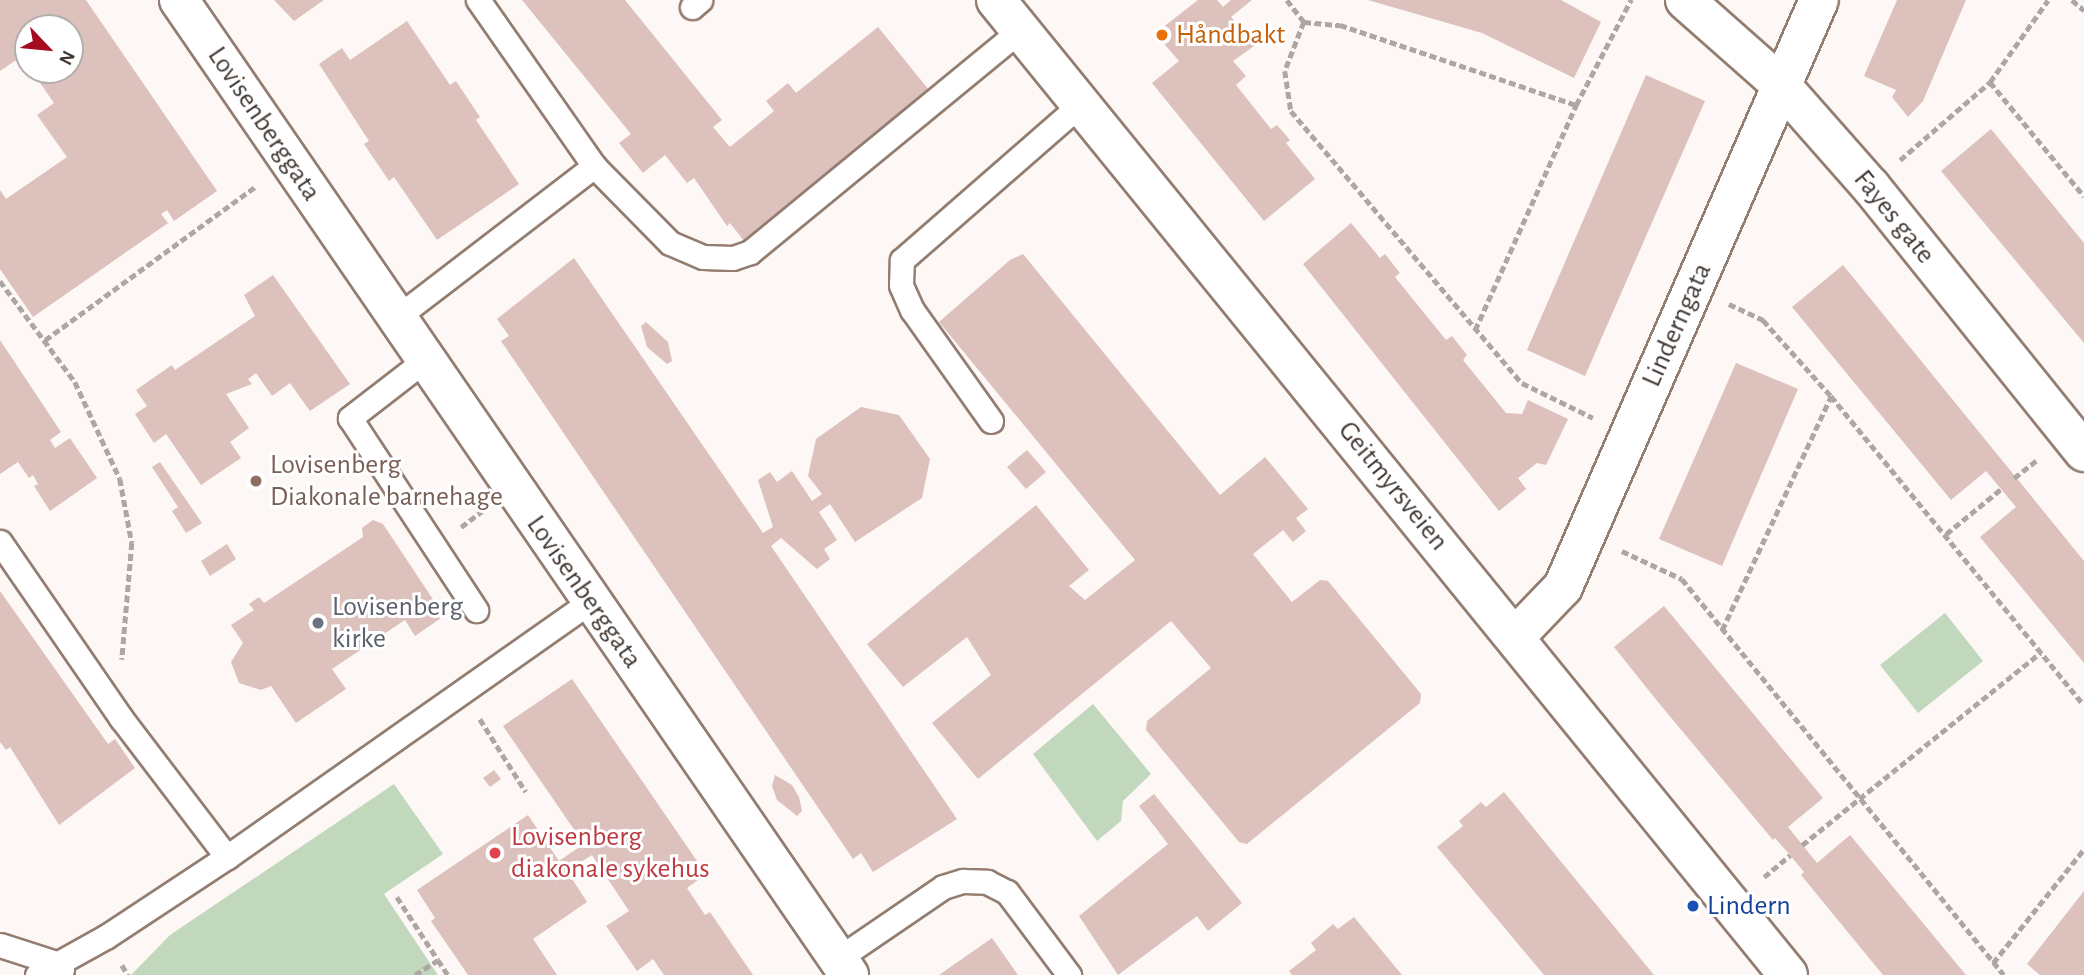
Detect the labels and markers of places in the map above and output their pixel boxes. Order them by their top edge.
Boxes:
place label: Håndbakt [1176,18,1285,52]
marker: Håndbakt [1154,27,1170,43]
place label: Lovisenberg Diakonale barnehage [270,448,503,514]
marker: Lovisenberg Diakonale barnehage [248,473,264,489]
place label: Lovisenberg kirke [332,590,463,656]
marker: Lovisenberg kirke [310,615,326,631]
place label: Lovisenberg diakonale sykehus [511,820,710,886]
marker: Lovisenberg diakonale sykehus [485,843,505,863]
place label: Lindern [1707,889,1791,923]
marker: Lindern [1685,898,1701,914]

